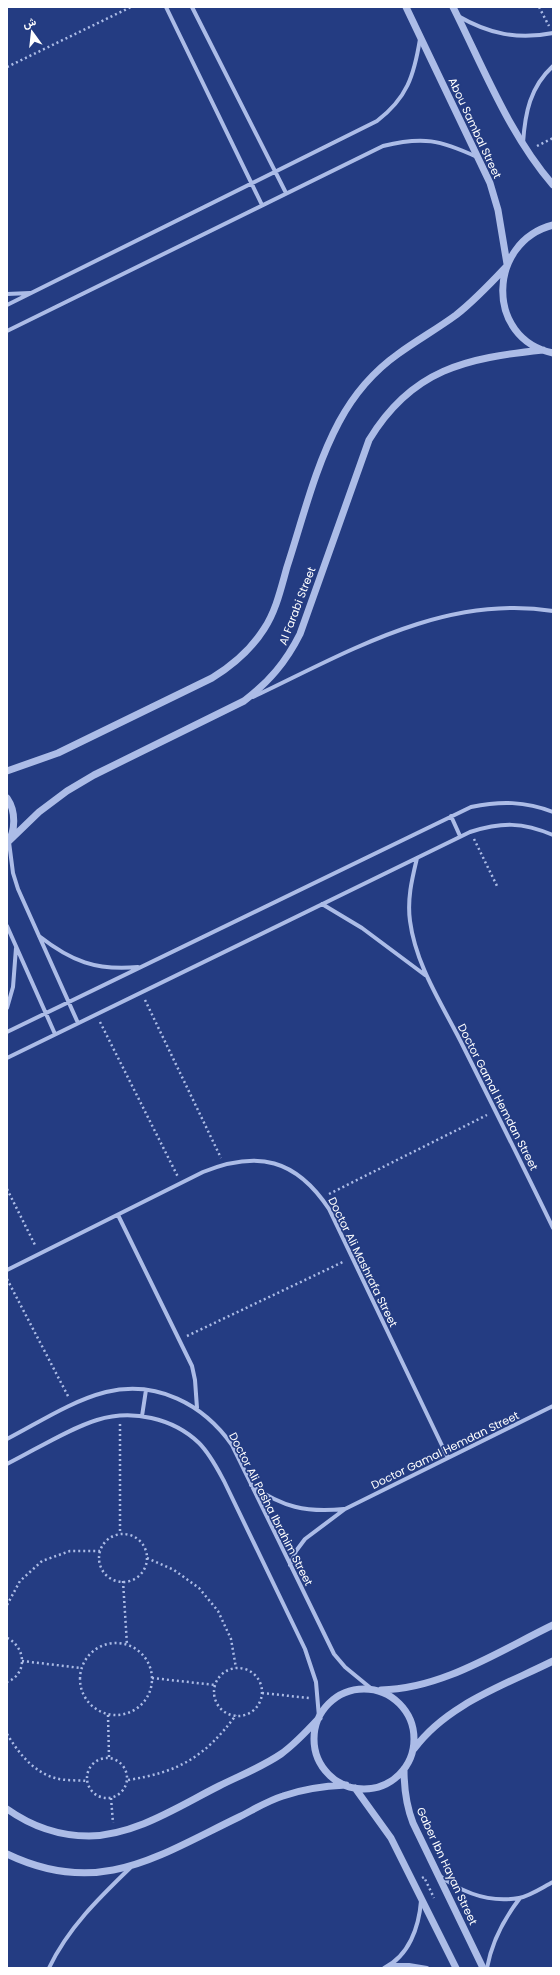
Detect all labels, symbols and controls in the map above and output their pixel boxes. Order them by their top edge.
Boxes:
north arrow [12,12,52,52]
text: ش [21,13,38,32]
street label: Abou Sambal Street [445,75,505,181]
street label: Al Farabi Street [275,564,319,648]
street label: Doctor Gamal Hemdan Street [454,1021,542,1173]
street label: Doctor Ali Mashrafa Street [325,1194,401,1330]
street label: Doctor Gamal Hemdan Street [368,1407,522,1493]
street label: Doctor Ali Pasha Ibrahim Street [225,1430,317,1588]
street label: Gaber Ibn Hayan Street [413,1804,481,1928]

